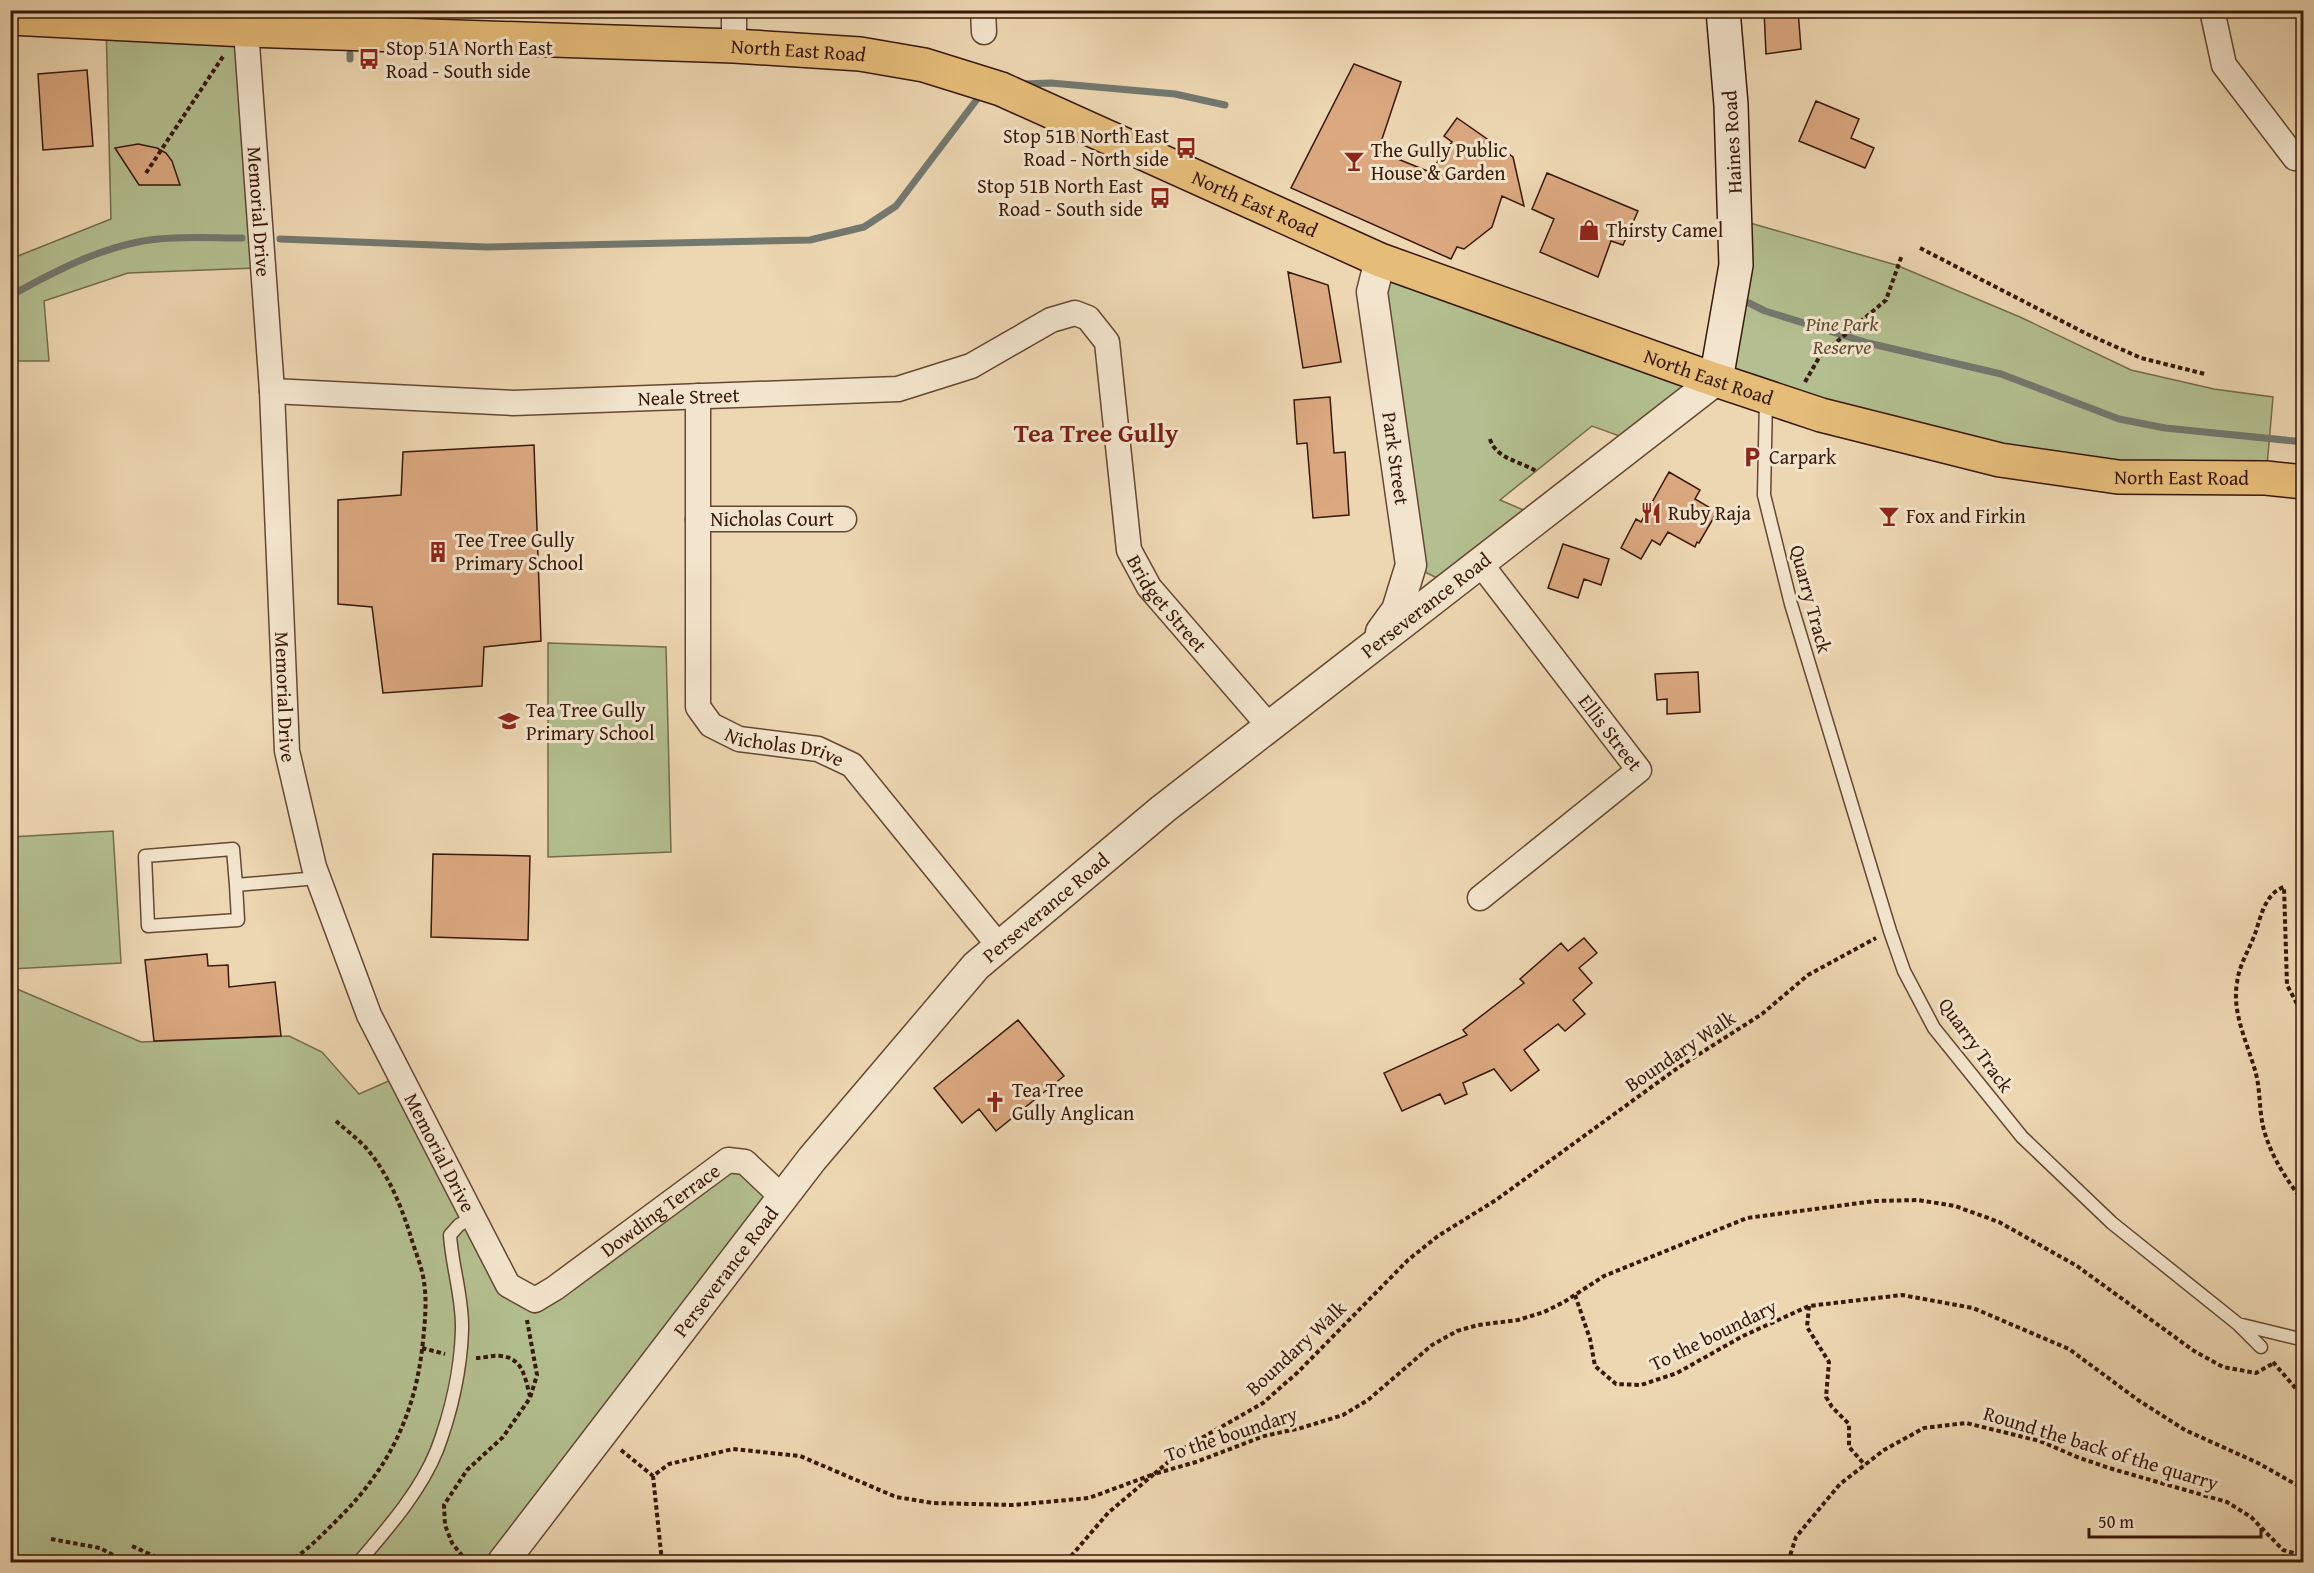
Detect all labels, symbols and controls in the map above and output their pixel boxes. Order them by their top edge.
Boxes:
street label: North East Road [730,31,869,69]
place label: Stop 51A North East Road - South side [386,33,553,85]
bus stop icon: Stop 51A North East Road - South side [357,47,381,71]
street label: Haines Road [1714,89,1749,194]
place label: Stop 51B North East Road - North side [1003,121,1169,173]
place label: The Gully Public House & Garden [1371,135,1508,187]
bus stop icon: Stop 51B North East Road - North side [1174,136,1198,160]
street label: Memorial Drive [240,145,279,278]
bar icon: The Gully Public House & Garden [1342,149,1366,173]
street label: North East Road [1188,162,1323,244]
place label: Stop 51B North East Road - South side [977,171,1143,223]
bus stop icon: Stop 51B North East Road - South side [1148,186,1172,210]
place label: Thirsty Camel [1606,215,1724,244]
shop icon: Thirsty Camel [1577,218,1601,242]
park label: Pine Park Reserve [1805,309,1879,361]
street label: North East Road [1640,341,1778,412]
street label: Neale Street [637,380,740,412]
street label: Park Street [1375,410,1417,507]
district label: Tea Tree Gully [1014,413,1179,452]
place label: Carpark [1769,442,1837,471]
parking icon: Carpark [1740,445,1764,469]
street label: North East Road [2114,462,2250,492]
place label: Ruby Raja [1668,498,1751,527]
restaurant icon: Ruby Raja [1639,501,1663,525]
place label: Fox and Firkin [1906,501,2026,530]
street label: Nicholas Court [710,504,834,533]
bar icon: Fox and Firkin [1877,504,1901,528]
place label: Tee Tree Gully Primary School [455,525,584,577]
building icon: Tee Tree Gully Primary School [426,540,450,564]
street label: Quarry Track [1783,542,1840,657]
street label: Perseverance Road [1354,545,1497,665]
street label: Bridget Street [1120,549,1214,659]
street label: Memorial Drive [268,631,304,765]
street label: Ellis Street [1572,688,1650,777]
place label: Tea Tree Gully Primary School [526,695,655,747]
school or university icon: Tea Tree Gully Primary School [497,709,521,733]
street label: Nicholas Drive [720,719,849,773]
street label: Perseverance Road [976,845,1115,969]
street label: Quarry Track [1932,991,2021,1099]
street label: Boundary Walk [1619,1002,1741,1098]
place label: Tea Tree Gully Anglican [1012,1075,1134,1127]
street label: Memorial Drive [397,1088,483,1217]
church icon: Tea Tree Gully Anglican [983,1090,1007,1114]
street label: Dowding Terrace [594,1156,726,1264]
street label: Perseverance Road [666,1200,785,1343]
street label: To the boundary [1644,1291,1781,1378]
street label: Boundary Walk [1239,1293,1353,1402]
street label: To the boundary [1161,1398,1301,1469]
street label: Round the back of the quarry [1980,1398,2222,1497]
scale bar [2089,1501,2262,1539]
text: 50 m [2098,1508,2134,1535]

